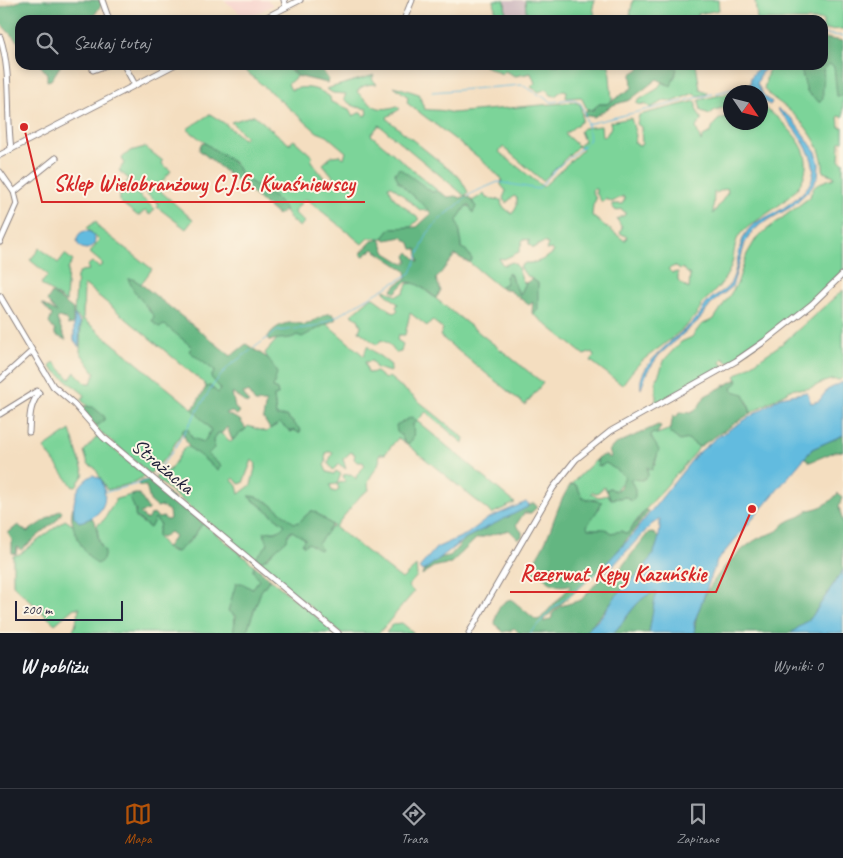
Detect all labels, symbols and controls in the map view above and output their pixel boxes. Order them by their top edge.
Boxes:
search box [15,15,828,70]
icon: search [33,29,61,57]
text: Szukaj tutaj [73,31,150,55]
north arrow [723,85,768,130]
callout: Sklep Wielobranżowy C.J.G. Kwaśniewscy [42,165,365,202]
text: Sklep Wielobranżowy C.J.G. Kwaśniewscy [53,170,357,198]
street label: Strażacka [126,432,201,501]
callout: Rezerwat Kępy Kazuńskie [510,555,716,592]
text: Rezerwat Kępy Kazuńskie [520,560,708,588]
scale bar [15,598,122,621]
text: 200 m [22,601,52,618]
text: W pobliżu [20,653,87,679]
text: Wyniki: 0 [772,656,823,676]
tab: Mapa [124,800,152,847]
tab: Trasa [400,800,428,847]
tab: Zapisane [676,800,719,847]

